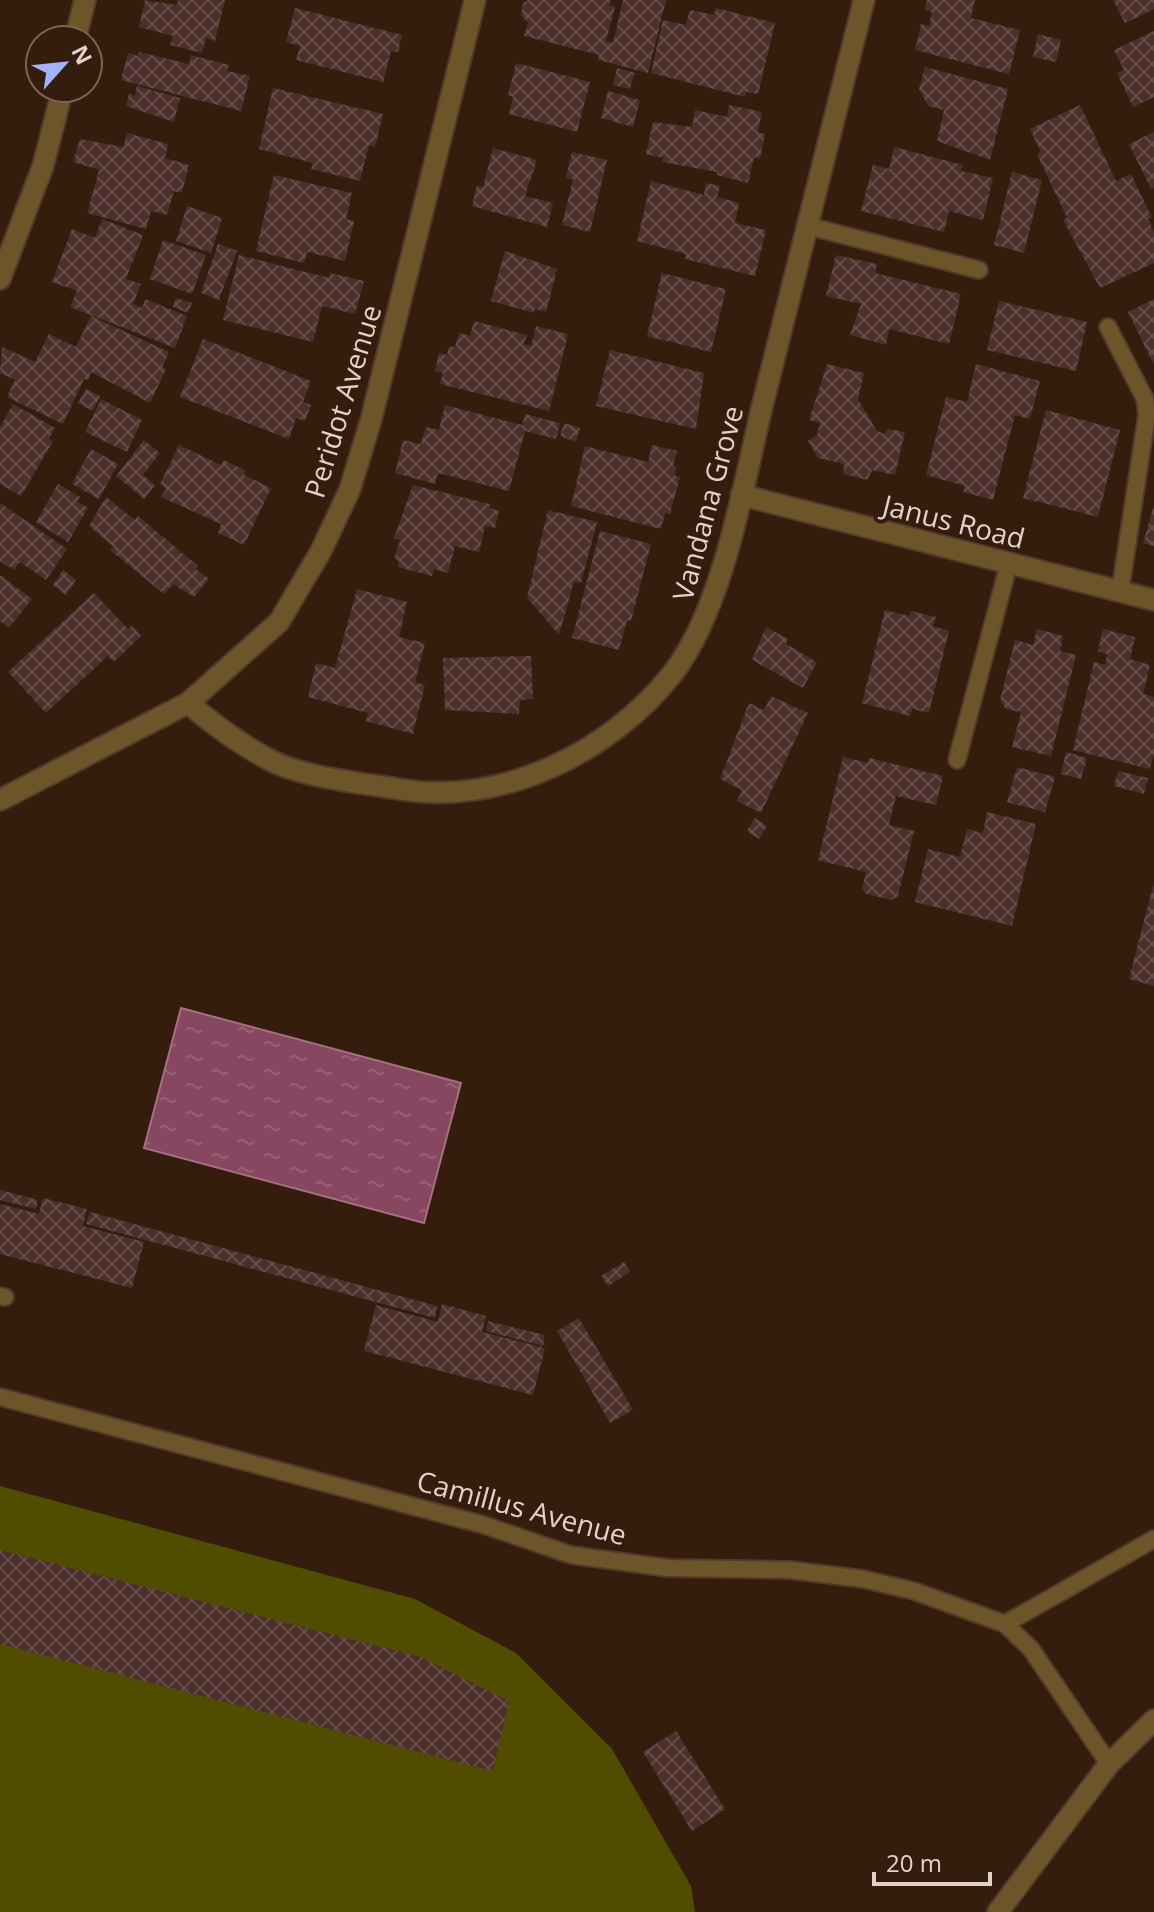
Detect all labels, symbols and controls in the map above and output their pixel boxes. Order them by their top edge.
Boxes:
north arrow [24,24,104,104]
text: N [65,40,100,69]
street label: Peridot Avenue [295,300,389,502]
street label: Vandana Grove [663,401,751,605]
street label: Janus Road [876,484,1029,557]
street label: Camillus Avenue [413,1461,631,1553]
scale bar [874,1836,990,1886]
text: 20 m [886,1846,942,1879]

